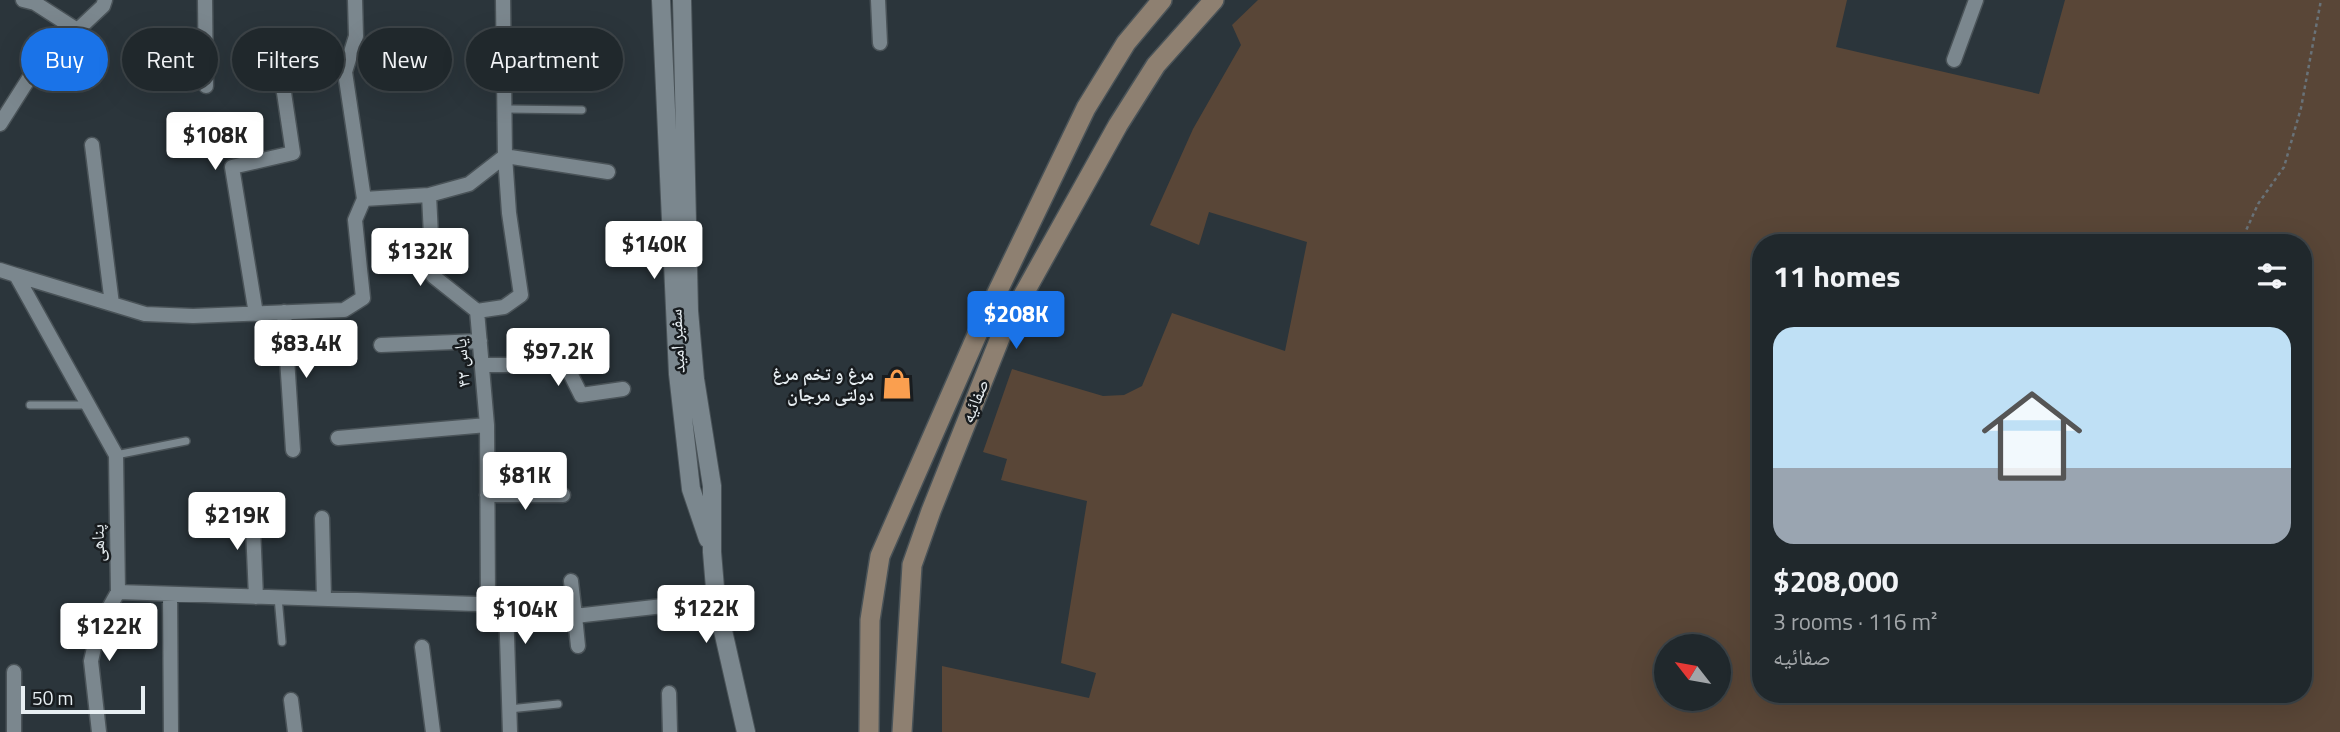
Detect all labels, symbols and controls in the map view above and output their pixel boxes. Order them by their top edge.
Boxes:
chip: Buy [21,28,108,91]
chip: Rent [122,28,218,91]
chip: Filters [232,28,344,91]
chip: New [358,28,452,91]
chip: Apartment [466,28,623,91]
pin: $108K [166,113,264,172]
text: $108K [182,117,248,152]
pin: $140K [605,222,703,281]
text: $140K [621,226,687,261]
pin: $132K [371,229,469,288]
text: $132K [387,233,453,268]
text: 11 homes [1773,253,1900,299]
icon: filters [2253,257,2291,295]
pin: $208K [967,292,1065,351]
text: $208K [983,296,1049,331]
street label: سفیر امید [661,308,692,374]
pin: $83.4K [249,320,363,380]
text: $83.4K [270,325,342,360]
pin: $97.2K [501,328,615,388]
text: $97.2K [522,333,594,368]
street label: یاس ۴۲ [446,337,477,389]
place label: مرغ و تخم مرغ دولتی مرجان [772,360,874,408]
shop icon: مرغ و تخم مرغ دولتی مرجان [880,367,914,401]
icon: home [1969,373,2095,499]
street label: صفائیه [954,375,996,427]
pin: $81K [484,452,566,512]
text: $81K [499,457,551,492]
pin: $219K [188,492,286,552]
text: $219K [204,497,270,532]
street label: پناهی [84,524,111,562]
text: $208,000 [1773,558,1899,604]
pin: $104K [476,586,574,646]
pin: $122K [657,586,755,645]
text: $122K [673,590,739,625]
text: $104K [492,591,558,626]
pin: $122K [60,604,158,663]
text: 3 rooms · 116 m² [1773,604,1937,639]
text: $122K [76,608,142,643]
north arrow [1654,634,1731,710]
map controls [1654,634,1731,711]
text: صفائیه [1773,639,1831,674]
scale bar [21,683,145,715]
text: 50 m [32,683,73,712]

